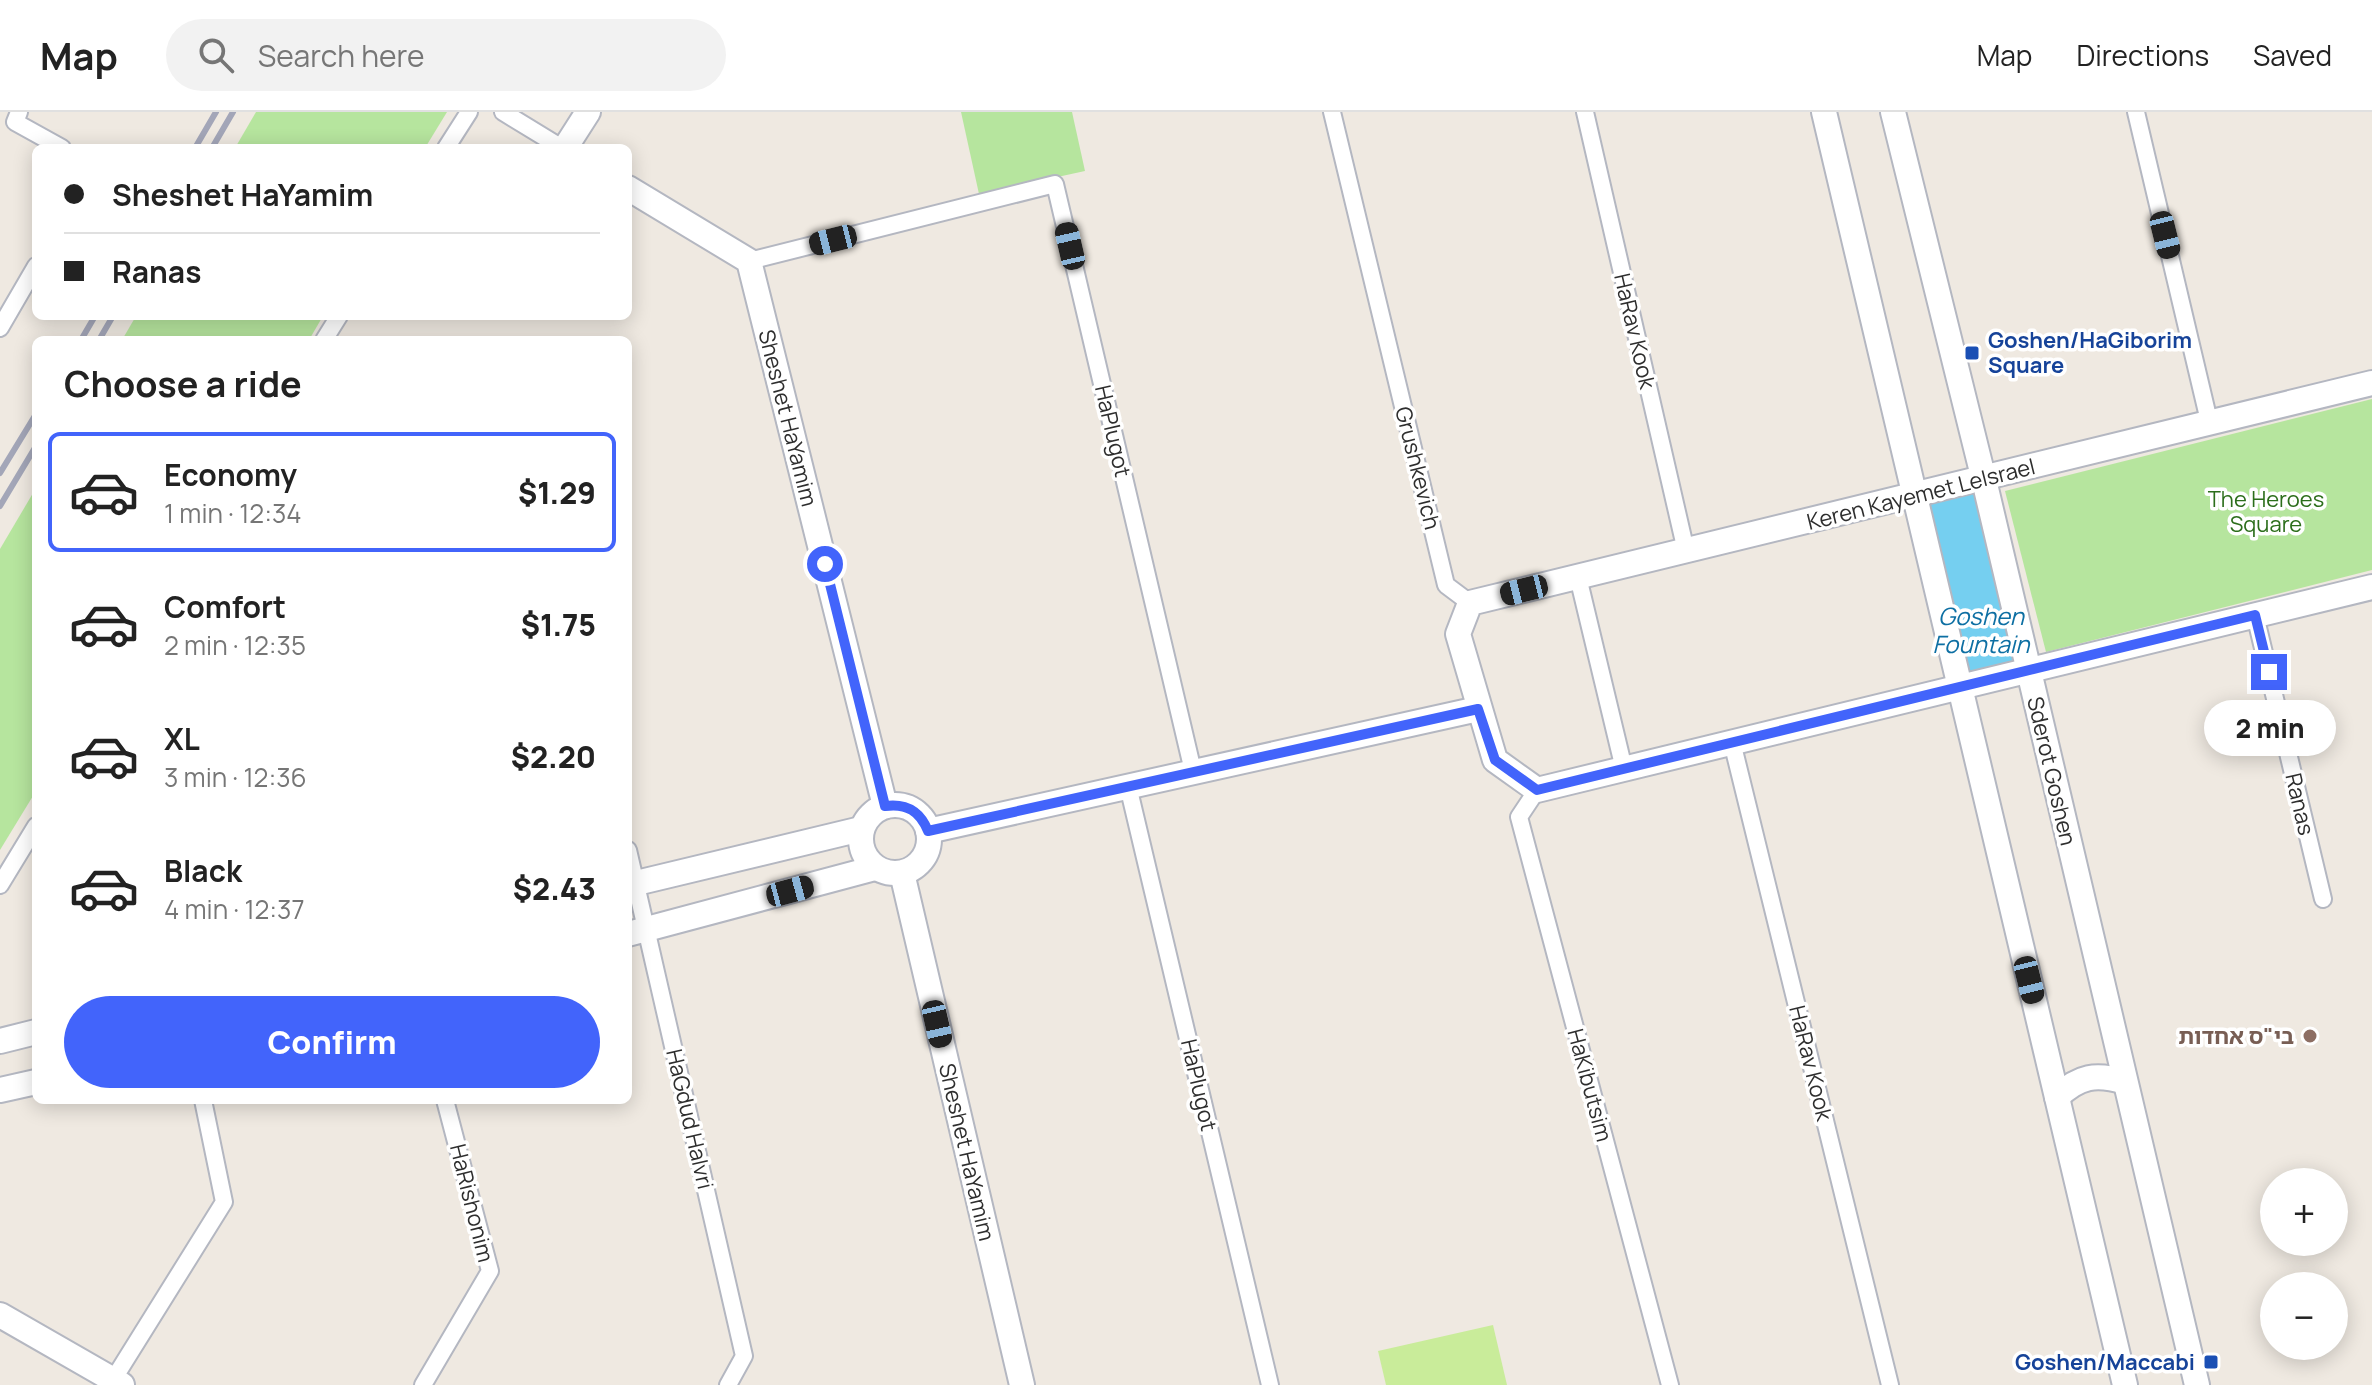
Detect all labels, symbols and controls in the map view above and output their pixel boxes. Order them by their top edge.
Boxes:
search box [166,19,726,91]
text: Map [40,29,118,81]
icon: search [194,33,238,77]
text: Search here [258,35,425,76]
text: Map [1977,36,2032,74]
text: Directions [2076,36,2209,74]
text: Saved [2253,36,2332,74]
text: Sheshet HaYamim [112,174,373,215]
car [2148,209,2182,261]
car [1053,220,1087,272]
car [807,223,859,257]
text: Ranas [112,251,201,292]
street label: HaRav Kook [1607,270,1663,393]
place label: Goshen/HaGiborim Square [1988,325,2192,380]
street label: Sheshet HaYamim [752,326,824,510]
marker: Goshen/HaGiborim Square [1963,344,1981,362]
text: Choose a ride [64,359,302,408]
street label: HaPlugot [1088,382,1138,480]
street label: Grushkevich [1388,403,1448,533]
street label: Keren Kayemet LeIsrael [1804,451,2038,537]
text: Economy [164,454,297,495]
icon: car [68,456,140,528]
text: $1.29 [518,472,596,513]
park label: The Heroes Square [2208,484,2324,539]
text: 1 min · 12:34 [164,495,302,531]
route start [807,546,843,582]
car [1498,573,1550,607]
text: Comfort [164,586,286,627]
icon: car [68,588,140,660]
water label: Goshen Fountain [1932,599,2030,660]
text: $1.75 [521,604,596,645]
text: 2 min · 12:35 [164,627,306,663]
route end [2251,654,2287,690]
street label: Sderot Goshen [2020,694,2084,848]
callout: 2 min [2203,700,2335,756]
text: 2 min [2236,710,2304,746]
text: XL [164,718,200,759]
icon: car [68,720,140,792]
text: $2.20 [511,736,596,777]
text: 3 min · 12:36 [164,759,307,795]
street label: Ranas [2278,770,2322,838]
text: Black [164,850,242,891]
icon: car [68,852,140,924]
text: $2.43 [513,868,596,909]
car [764,873,816,909]
text: 4 min · 12:37 [164,891,305,927]
car [2012,954,2046,1006]
button: Confirm [64,996,600,1088]
car [920,998,954,1050]
street label: HaRav Kook [1782,1002,1840,1125]
place label: בי"ס אחדות [2178,1021,2294,1051]
street label: HaKibutsim [1561,1025,1619,1145]
marker: בי"ס אחדות [2301,1027,2319,1045]
street label: HaPlugot [1174,1036,1224,1134]
street label: HaGdud HaIvri [659,1046,721,1192]
street label: Sheshet HaYamim [932,1060,1002,1244]
street label: HaRishonim [443,1141,501,1265]
map controls [2260,1168,2348,1360]
button: + [2260,1168,2348,1256]
button: − [2260,1272,2348,1360]
place label: Goshen/Maccabi [2015,1347,2195,1377]
marker: Goshen/Maccabi [2202,1353,2220,1371]

